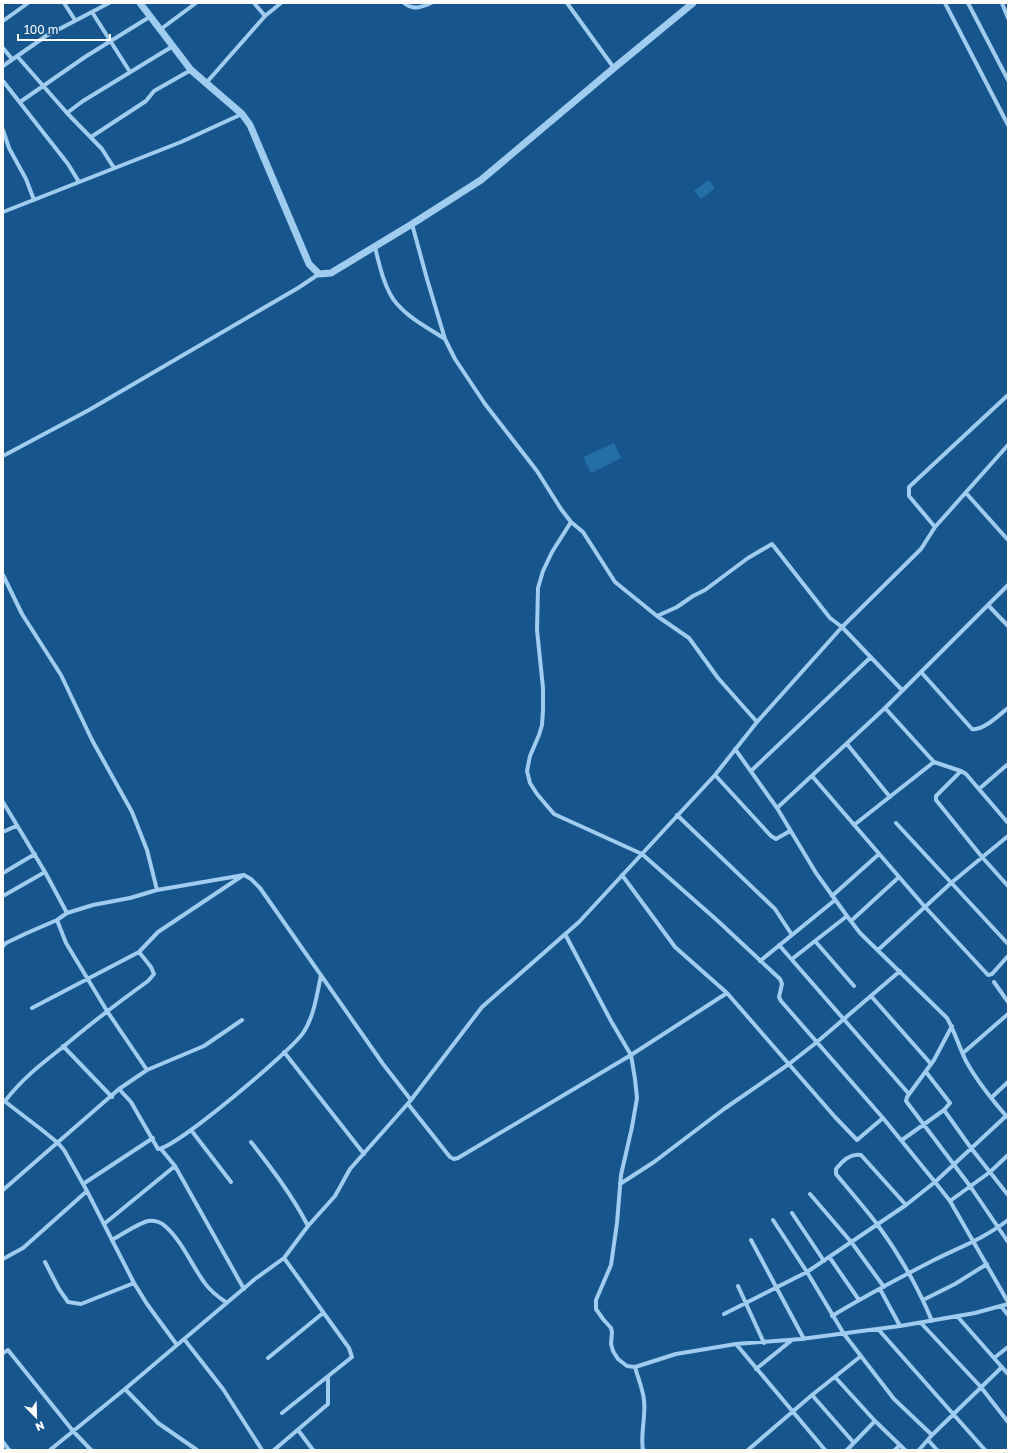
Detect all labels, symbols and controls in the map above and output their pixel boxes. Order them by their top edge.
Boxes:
scale bar [18,16,110,42]
text: 100 m [24,22,58,37]
north arrow [16,1397,56,1437]
text: N [34,1419,46,1434]

